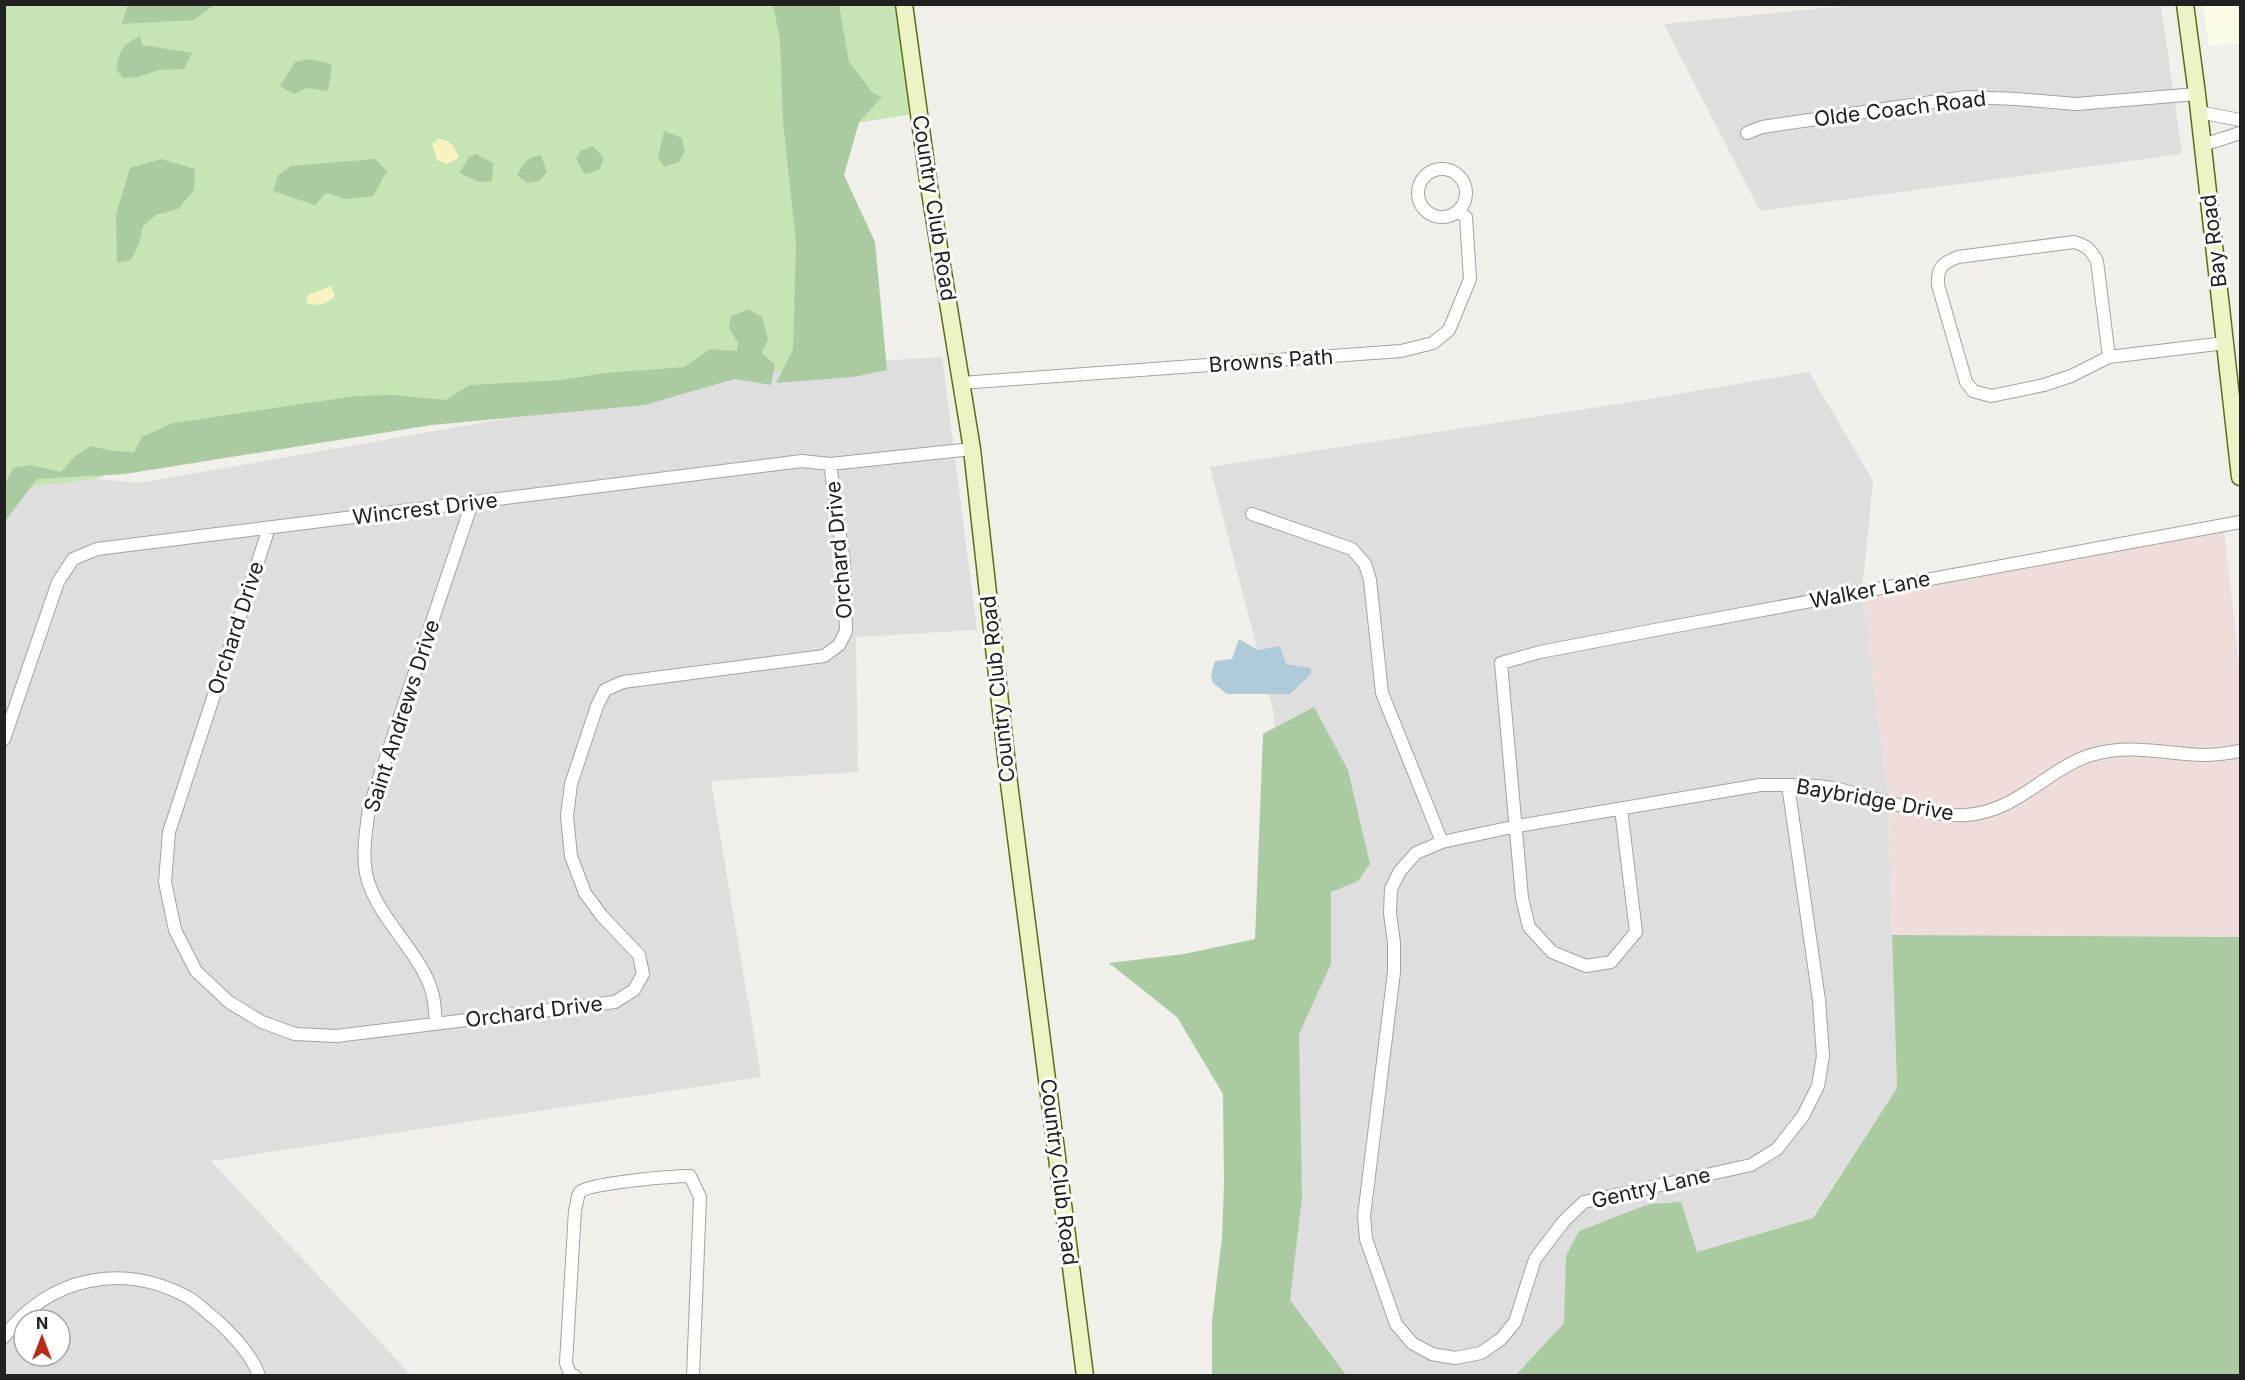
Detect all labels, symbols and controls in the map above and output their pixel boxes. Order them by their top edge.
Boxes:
street label: Olde Coach Road [1813,86,1987,131]
street label: Country Club Road [907,113,962,303]
street label: Bay Road [2195,193,2232,289]
street label: Browns Path [1208,344,1334,377]
street label: Orchard Drive [820,480,857,620]
street label: Wincrest Drive [351,487,499,530]
street label: Orchard Drive [202,558,269,697]
street label: Walker Lane [1808,566,1932,613]
street label: Country Club Road [975,594,1020,784]
street label: Saint Andrews Drive [359,616,444,815]
street label: Baybridge Drive [1794,773,1956,826]
street label: Orchard Drive [464,991,604,1032]
street label: Country Club Road [1036,1077,1083,1267]
street label: Gentry Lane [1589,1162,1713,1213]
north arrow [12,1308,72,1368]
text: N [36,1313,48,1333]

